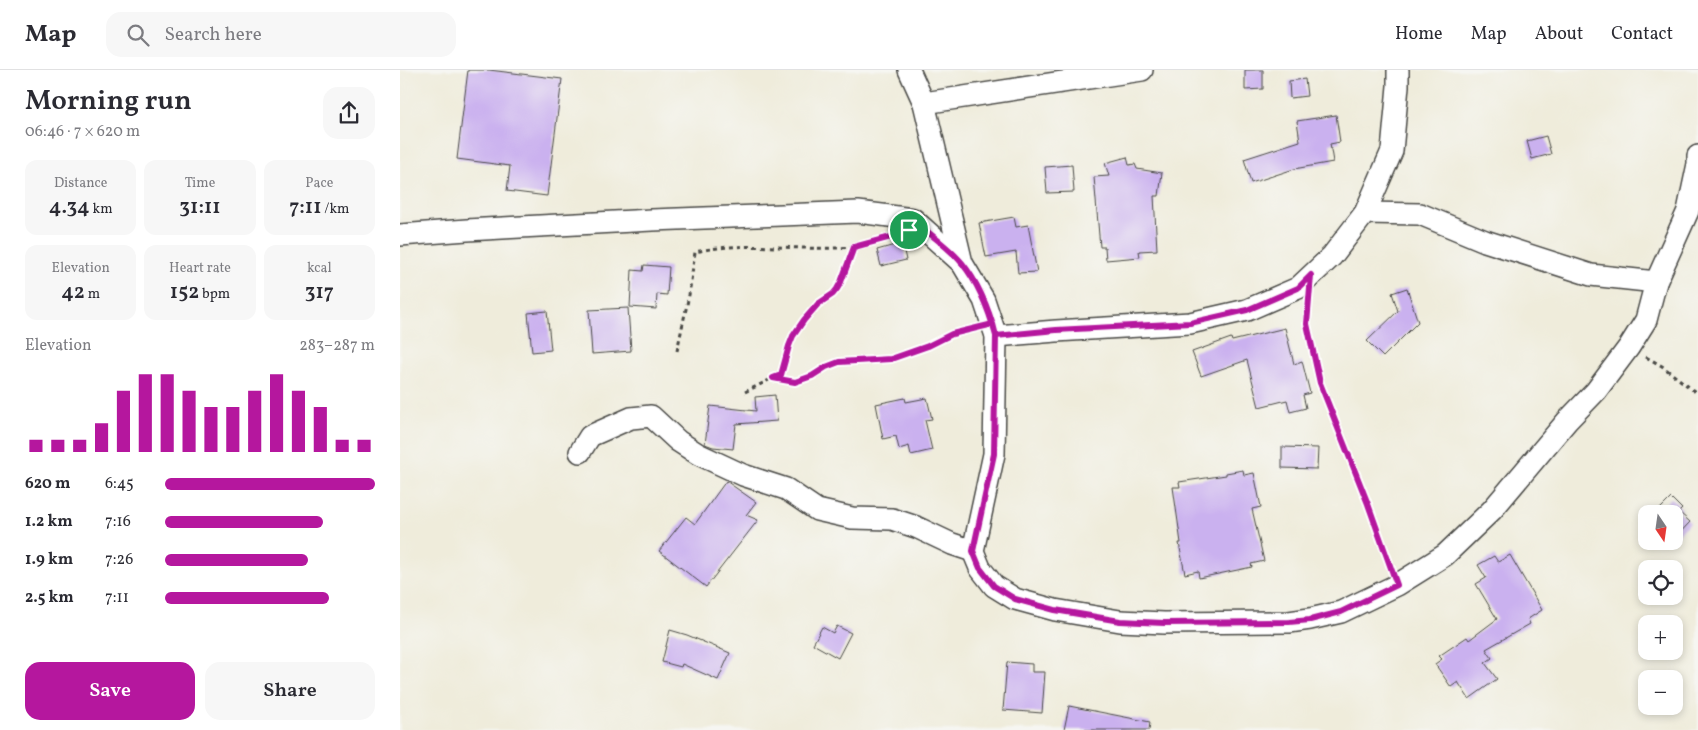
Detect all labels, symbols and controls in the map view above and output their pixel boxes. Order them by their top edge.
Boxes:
search box [106,12,456,57]
text: Map [25,18,76,52]
icon: search [124,21,152,49]
text: Search here [164,22,262,48]
text: Home [1395,22,1443,47]
text: Map [1471,22,1507,47]
text: About [1535,22,1583,47]
text: Contact [1611,22,1673,47]
text: Morning run [25,82,192,121]
button: share [323,87,375,139]
text: 06:46 · 7 × 620 m [25,121,140,143]
text: Distance [54,174,107,193]
text: Time [185,174,215,193]
text: Pace [305,174,333,193]
text: 4.34 [49,193,90,222]
text: 31:11 [179,193,221,222]
text: 7:11 [289,193,322,222]
text: km [90,200,113,219]
text: /km [322,200,349,219]
pin [888,209,930,251]
icon: arrive [895,216,923,244]
text: Elevation [52,259,110,278]
text: Heart rate [169,259,231,278]
text: kcal [307,259,332,278]
text: 42 [61,278,85,307]
text: 152 [170,278,199,307]
text: 317 [305,278,334,307]
text: m [85,285,100,304]
text: bpm [199,285,230,304]
text: Elevation [25,335,92,357]
text: 283–287 m [299,335,375,357]
text: 620 m [25,473,71,495]
text: 6:45 [105,473,134,495]
north arrow [1638,505,1682,550]
map controls [1638,505,1683,715]
text: 1.2 km [25,511,73,533]
text: 7:16 [105,511,131,533]
text: 1.9 km [25,549,73,571]
text: 7:26 [105,549,133,571]
button: locate [1638,560,1683,605]
text: 2.5 km [25,587,74,609]
text: 7:11 [105,587,129,609]
button: + [1638,615,1683,660]
button: Save [25,662,195,720]
button: Share [205,662,375,720]
button: − [1638,670,1683,715]

